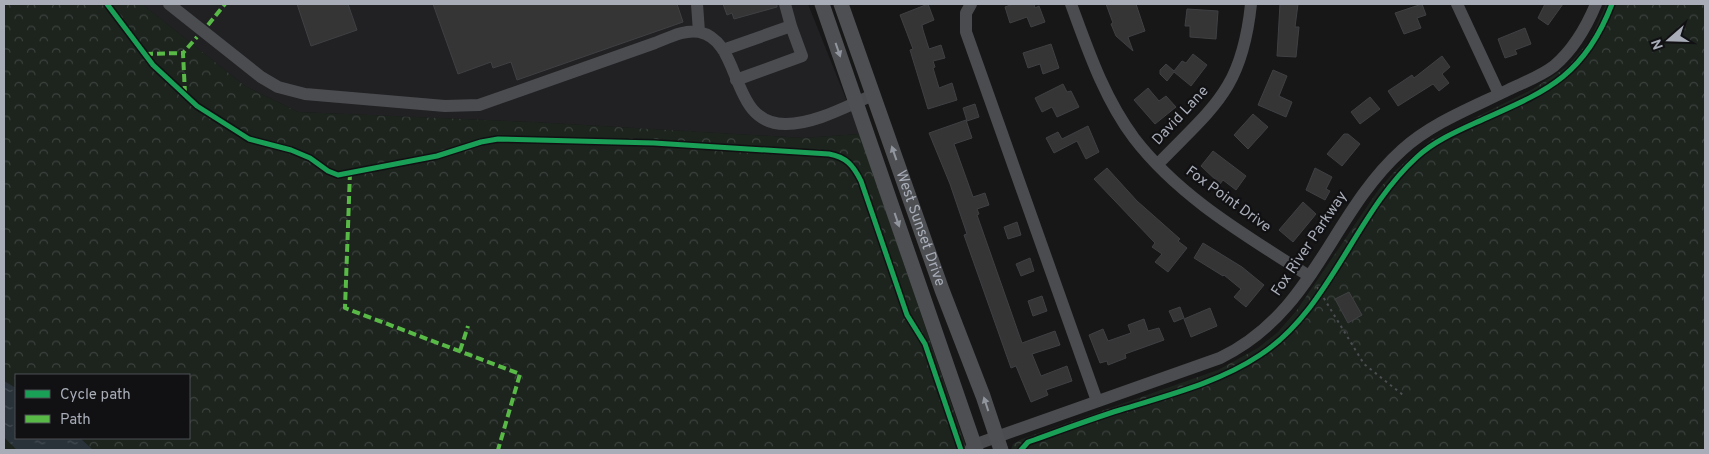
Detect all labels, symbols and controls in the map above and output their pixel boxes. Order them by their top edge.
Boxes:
north arrow [1644,15,1694,65]
text: N [1648,36,1668,52]
one-way arrow [834,43,842,58]
street label: David Lane [1149,82,1213,150]
one-way arrow [889,145,897,160]
street label: Fox Point Drive [1181,163,1275,237]
street label: West Sunset Drive [891,168,950,289]
street label: Fox River Parkway [1268,188,1352,300]
one-way arrow [893,213,901,228]
legend [15,374,190,439]
text: Cycle path [60,386,131,405]
one-way arrow [982,396,990,411]
text: Path [60,411,91,430]

